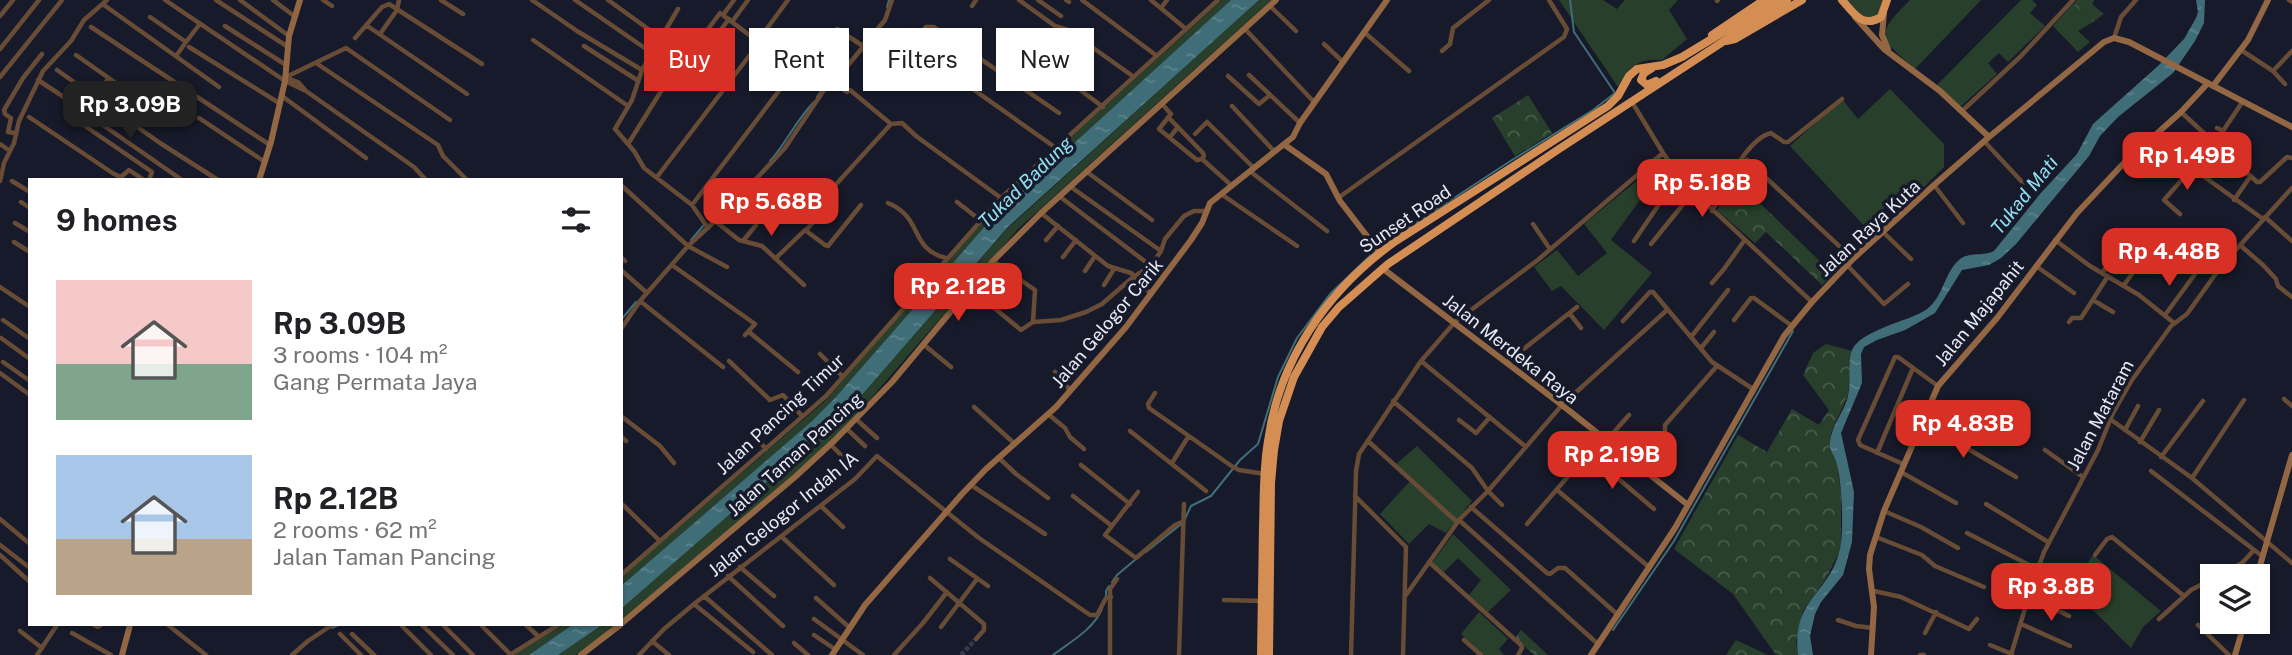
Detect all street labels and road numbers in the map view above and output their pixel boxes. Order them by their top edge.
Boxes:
street label: Jalan Raya Kuta [1814,175,1924,281]
street label: Sunset Road [1355,181,1455,257]
street label: Jalan Gelogor Carik [1047,254,1167,392]
street label: Jalan Majapahit [1930,256,2028,370]
street label: Jalan Merdeka Raya [1439,290,1583,408]
street label: Jalan Pancing Timur [712,349,848,479]
street label: Jalan Mataram [2062,356,2138,474]
street label: Jalan Taman Pancing [723,388,867,520]
street label: Jalan Gelogor Indah IA [704,447,862,581]

